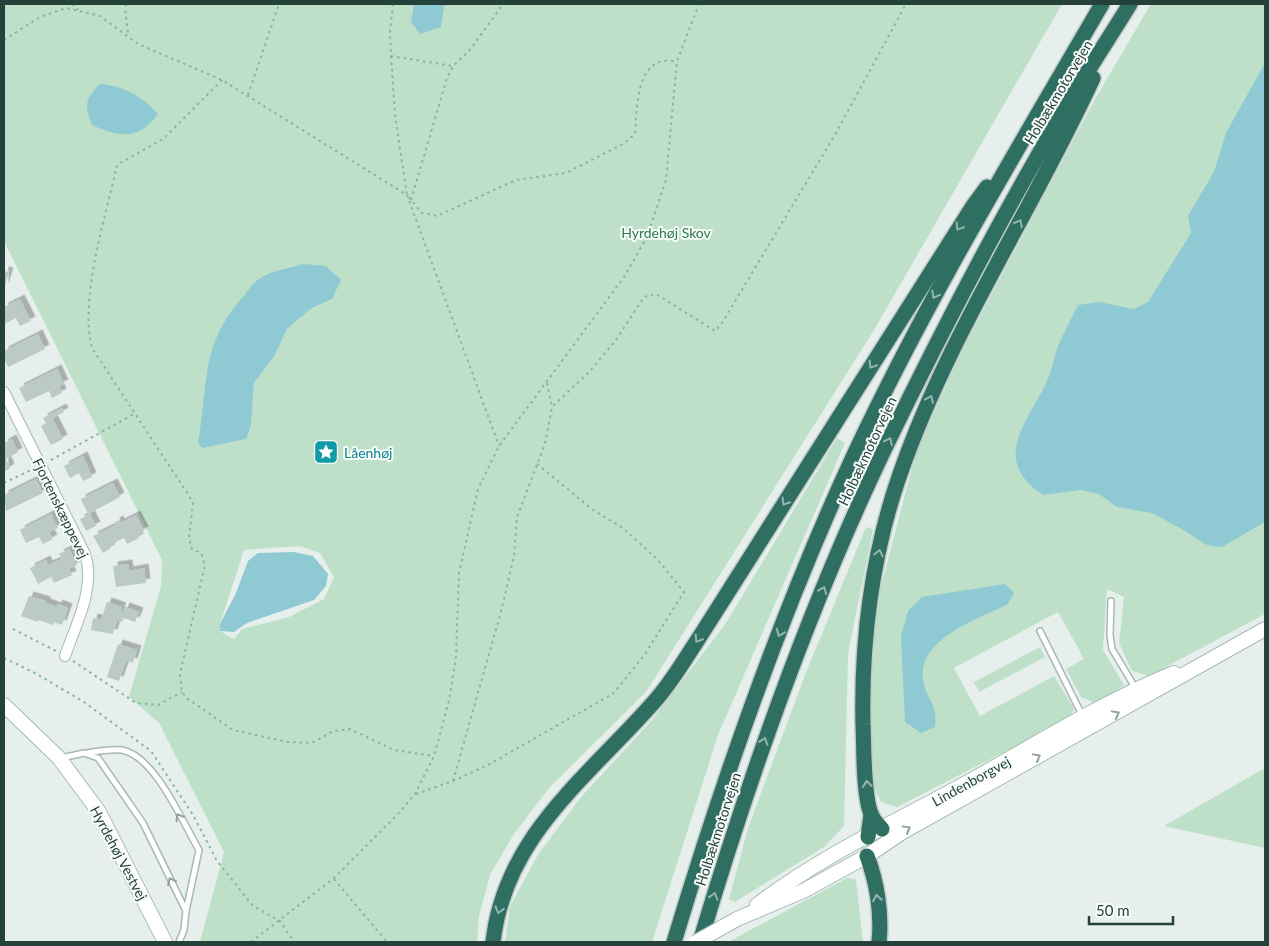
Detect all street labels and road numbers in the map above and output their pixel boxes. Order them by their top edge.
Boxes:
street label: Holbækmotorvejen [1020,37,1096,147]
street label: Holbækmotorvejen [834,394,900,508]
street label: Fjortenskæppevej [29,455,93,561]
street label: Lindenborgvej [929,752,1013,810]
street label: Holbækmotorvejen [692,770,744,888]
street label: Hyrdehøj Vestvej [87,803,151,903]

